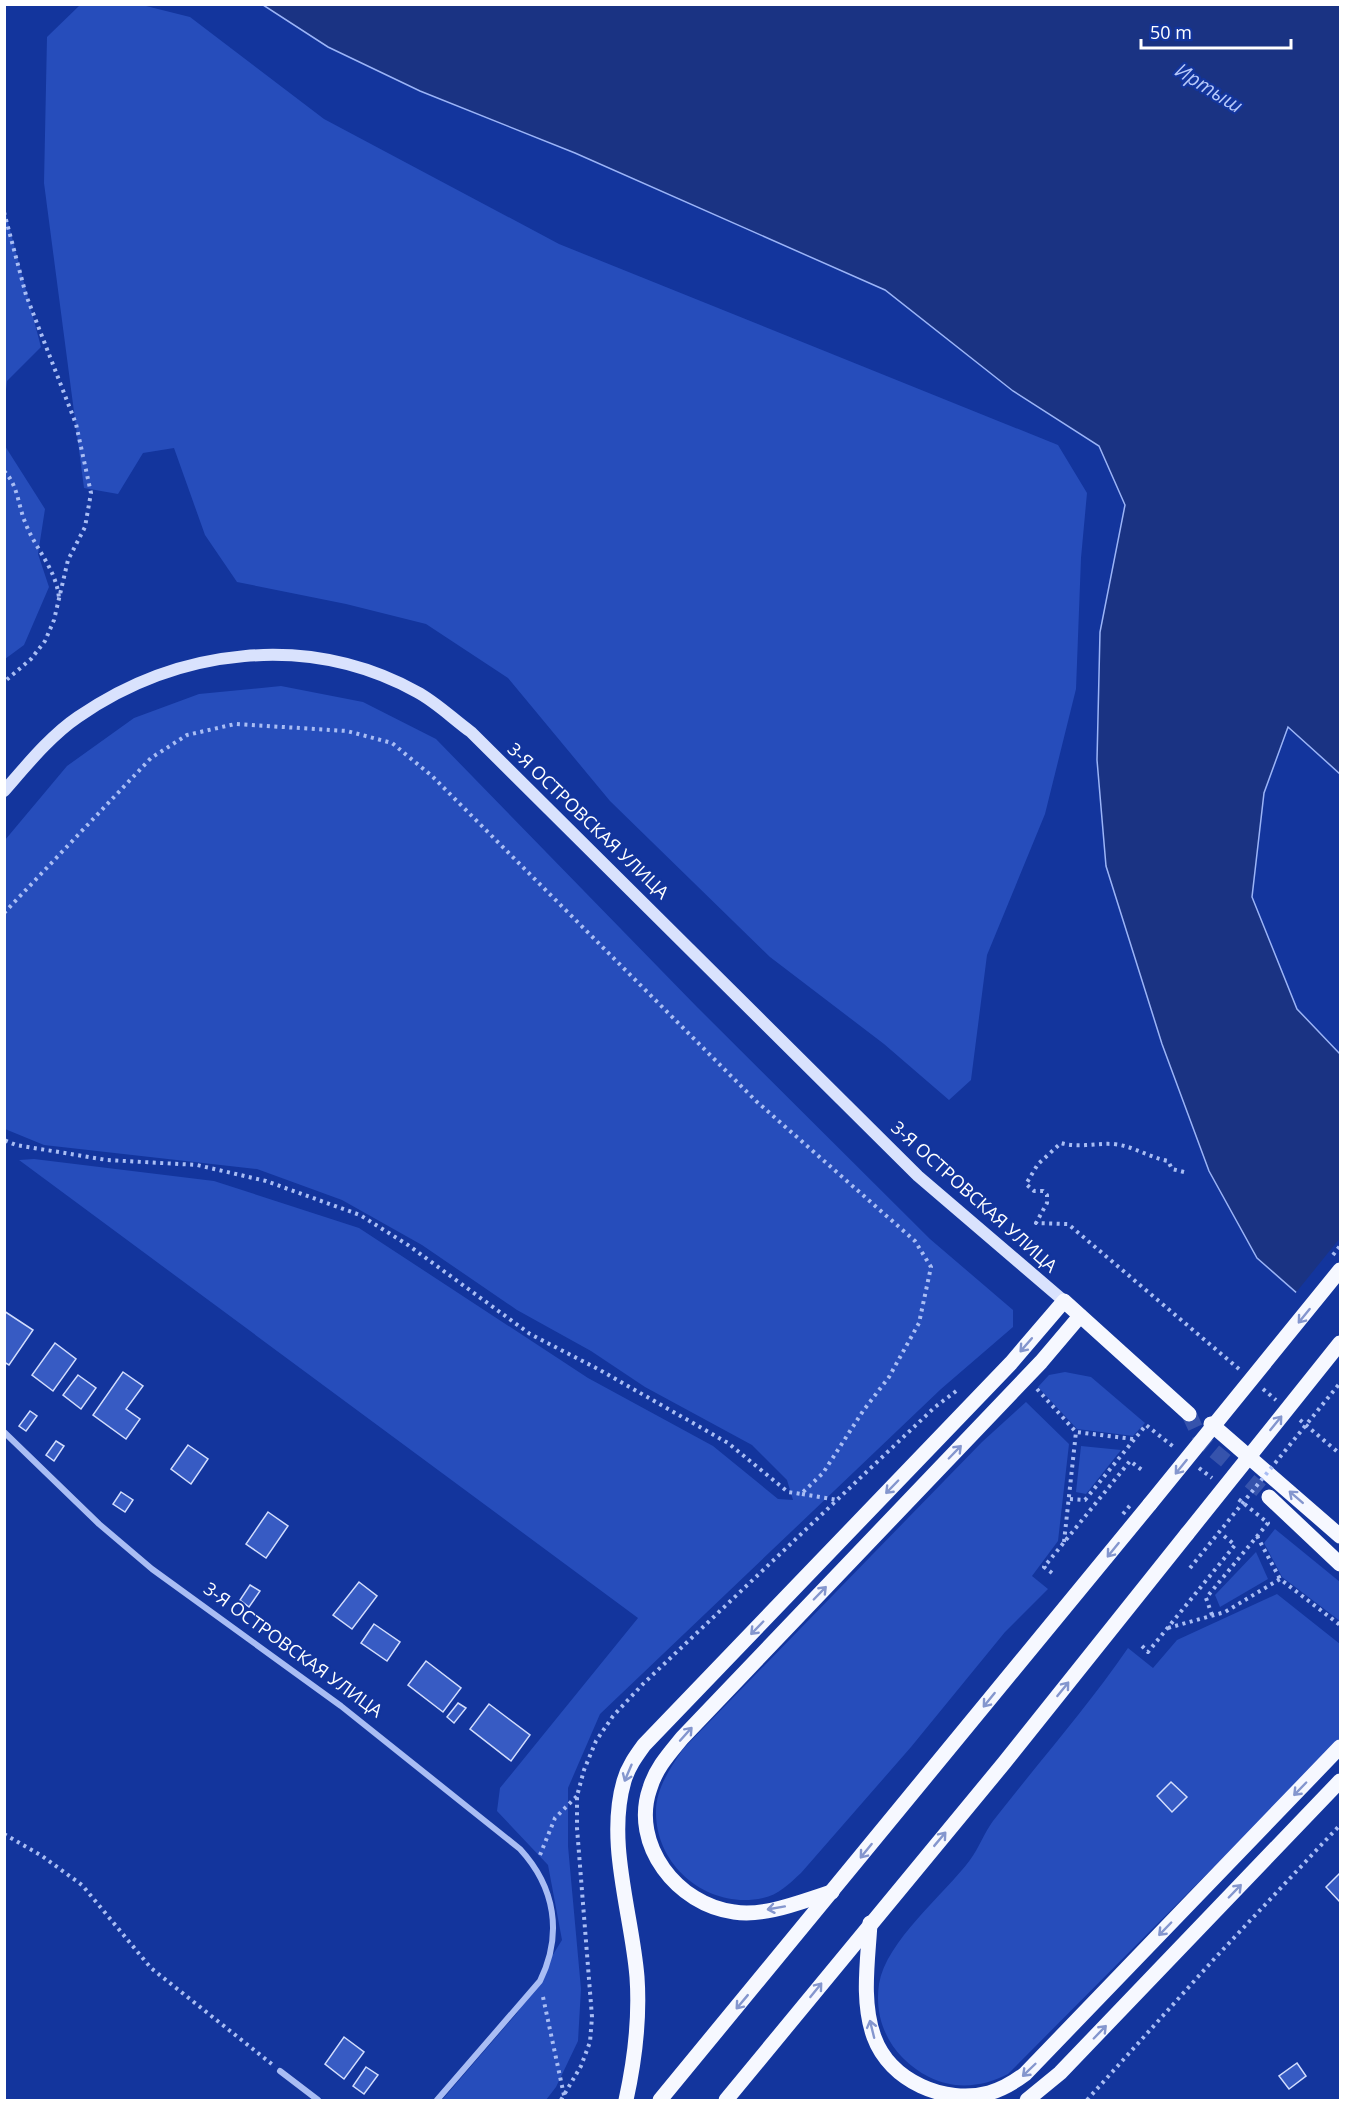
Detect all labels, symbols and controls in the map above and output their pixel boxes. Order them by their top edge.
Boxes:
scale bar [1141,12,1291,50]
text: 50 m [1150,20,1192,44]
water label: Иртыш [1170,56,1248,119]
street label: 3-Я ОСТРОВСКАЯ УЛИЦА [503,737,675,904]
street label: 3-Я ОСТРОВСКАЯ УЛИЦА [886,1115,1063,1278]
one-way arrow [1297,1307,1310,1323]
one-way arrow [1019,1338,1033,1353]
one-way arrow [1269,1416,1283,1431]
one-way arrow [948,1444,962,1459]
one-way arrow [1174,1459,1187,1475]
one-way arrow [884,1479,899,1494]
one-way arrow [1289,1490,1304,1504]
one-way arrow [1107,1541,1120,1557]
street label: 3-Я ОСТРОВСКАЯ УЛИЦА [199,1576,388,1723]
one-way arrow [813,1585,827,1600]
one-way arrow [749,1620,764,1635]
one-way arrow [1057,1681,1070,1697]
one-way arrow [982,1692,996,1707]
one-way arrow [679,1727,693,1742]
one-way arrow [622,1763,633,1781]
one-way arrow [1293,1781,1307,1796]
one-way arrow [933,1832,946,1848]
one-way arrow [859,1843,872,1859]
one-way arrow [1228,1884,1242,1899]
one-way arrow [767,1903,786,1914]
one-way arrow [1158,1922,1172,1937]
one-way arrow [809,1982,822,1998]
one-way arrow [735,1993,748,2009]
one-way arrow [866,2020,878,2039]
one-way arrow [1093,2025,1107,2040]
one-way arrow [1022,2062,1037,2077]

